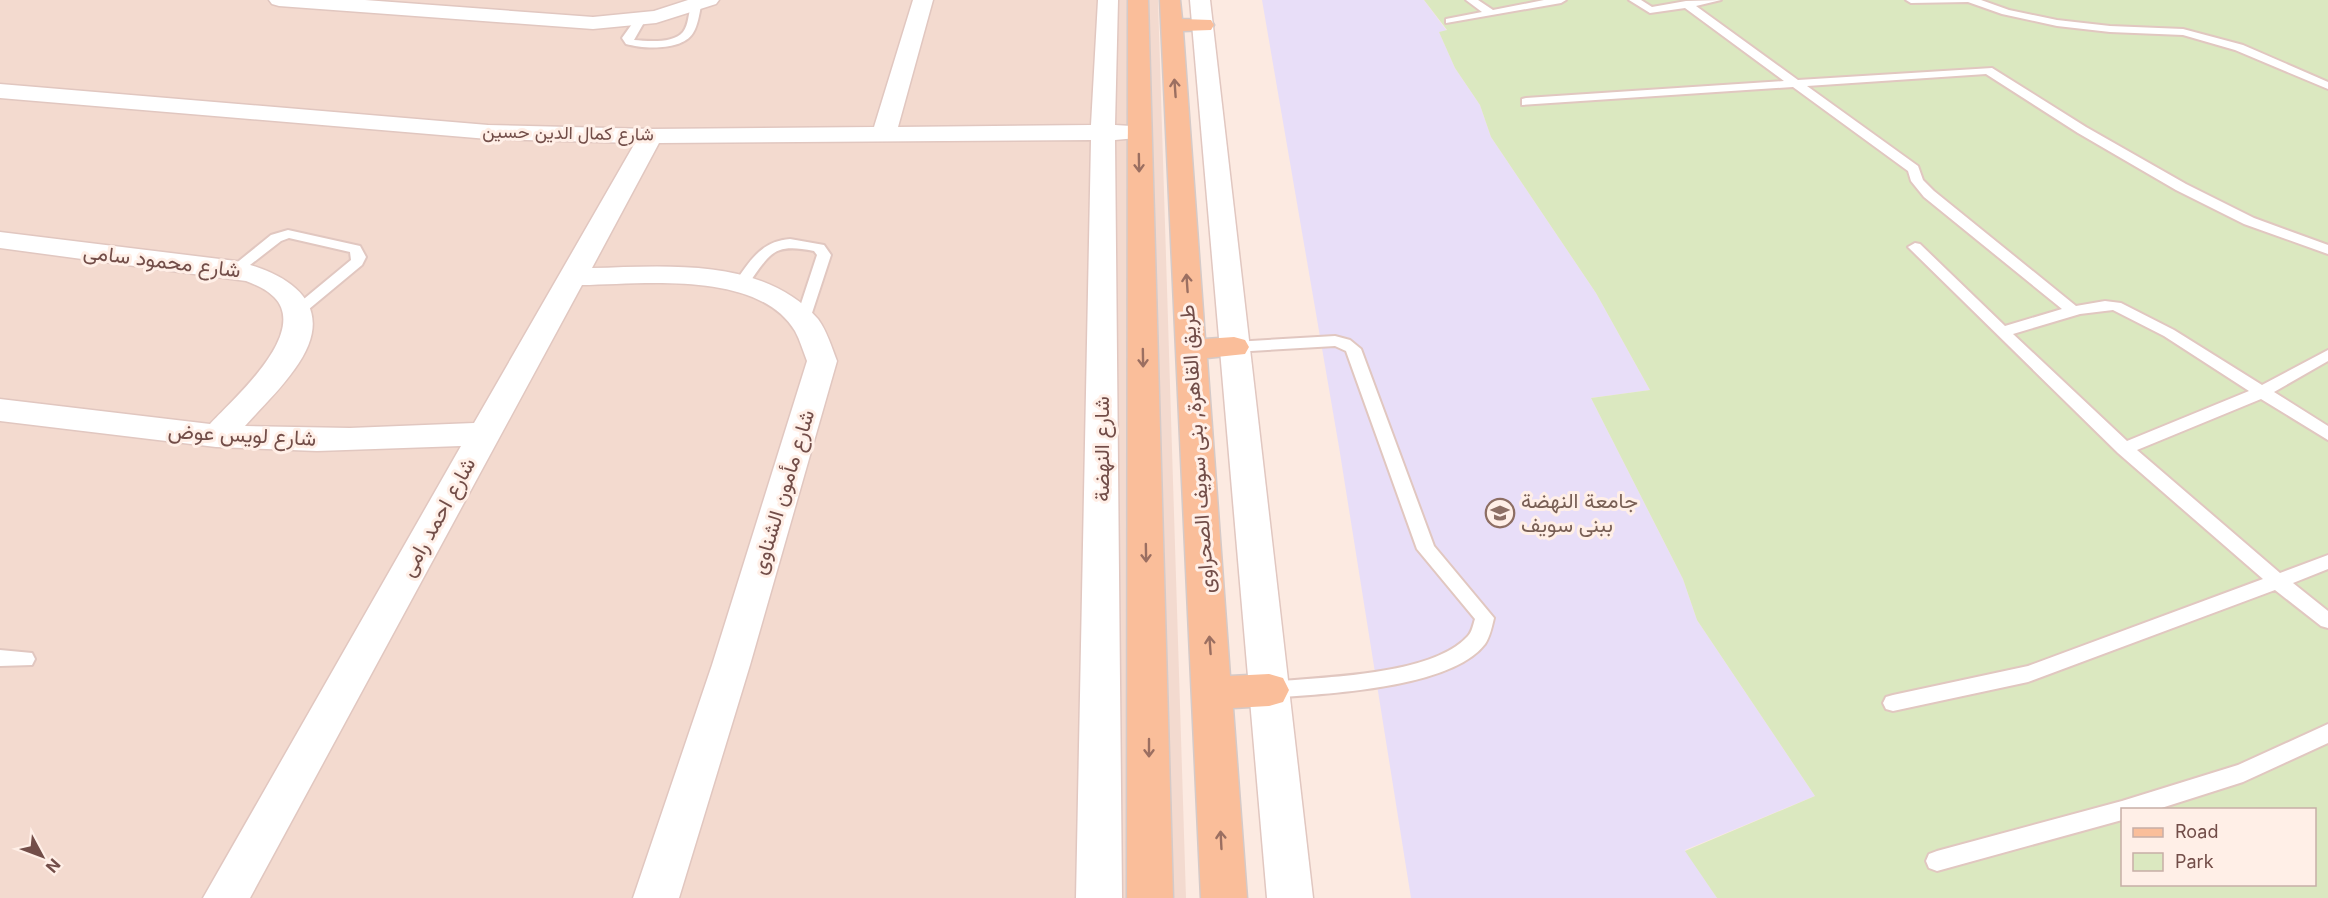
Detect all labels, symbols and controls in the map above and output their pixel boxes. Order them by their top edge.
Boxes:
one-way arrow [1169,79,1180,98]
street label: شارع كمال الدين حسين [482,121,654,146]
one-way arrow [1133,153,1145,173]
street label: شارع محمود سامى [82,238,242,285]
one-way arrow [1181,273,1192,293]
street label: طريق القاهرة, بنى سويف الصحراوى [1174,304,1220,594]
one-way arrow [1137,348,1149,368]
street label: شارع النهضة [1089,396,1116,502]
street label: شارع مأمون الشناوى [746,406,821,578]
street label: شارع لويس عوض [167,418,317,453]
street label: شارع احمد رامى [395,453,482,582]
place label: جامعة النهضة ببنى سويف [1521,488,1638,538]
school or university icon: جامعة النهضة ببنى سويف [1484,497,1516,529]
one-way arrow [1140,543,1152,563]
one-way arrow [1204,635,1215,655]
one-way arrow [1143,738,1155,758]
legend [2121,808,2316,886]
text: Road [2175,821,2218,842]
north arrow [12,826,72,886]
one-way arrow [1215,830,1226,850]
text: Park [2175,851,2214,872]
text: N [42,855,65,877]

